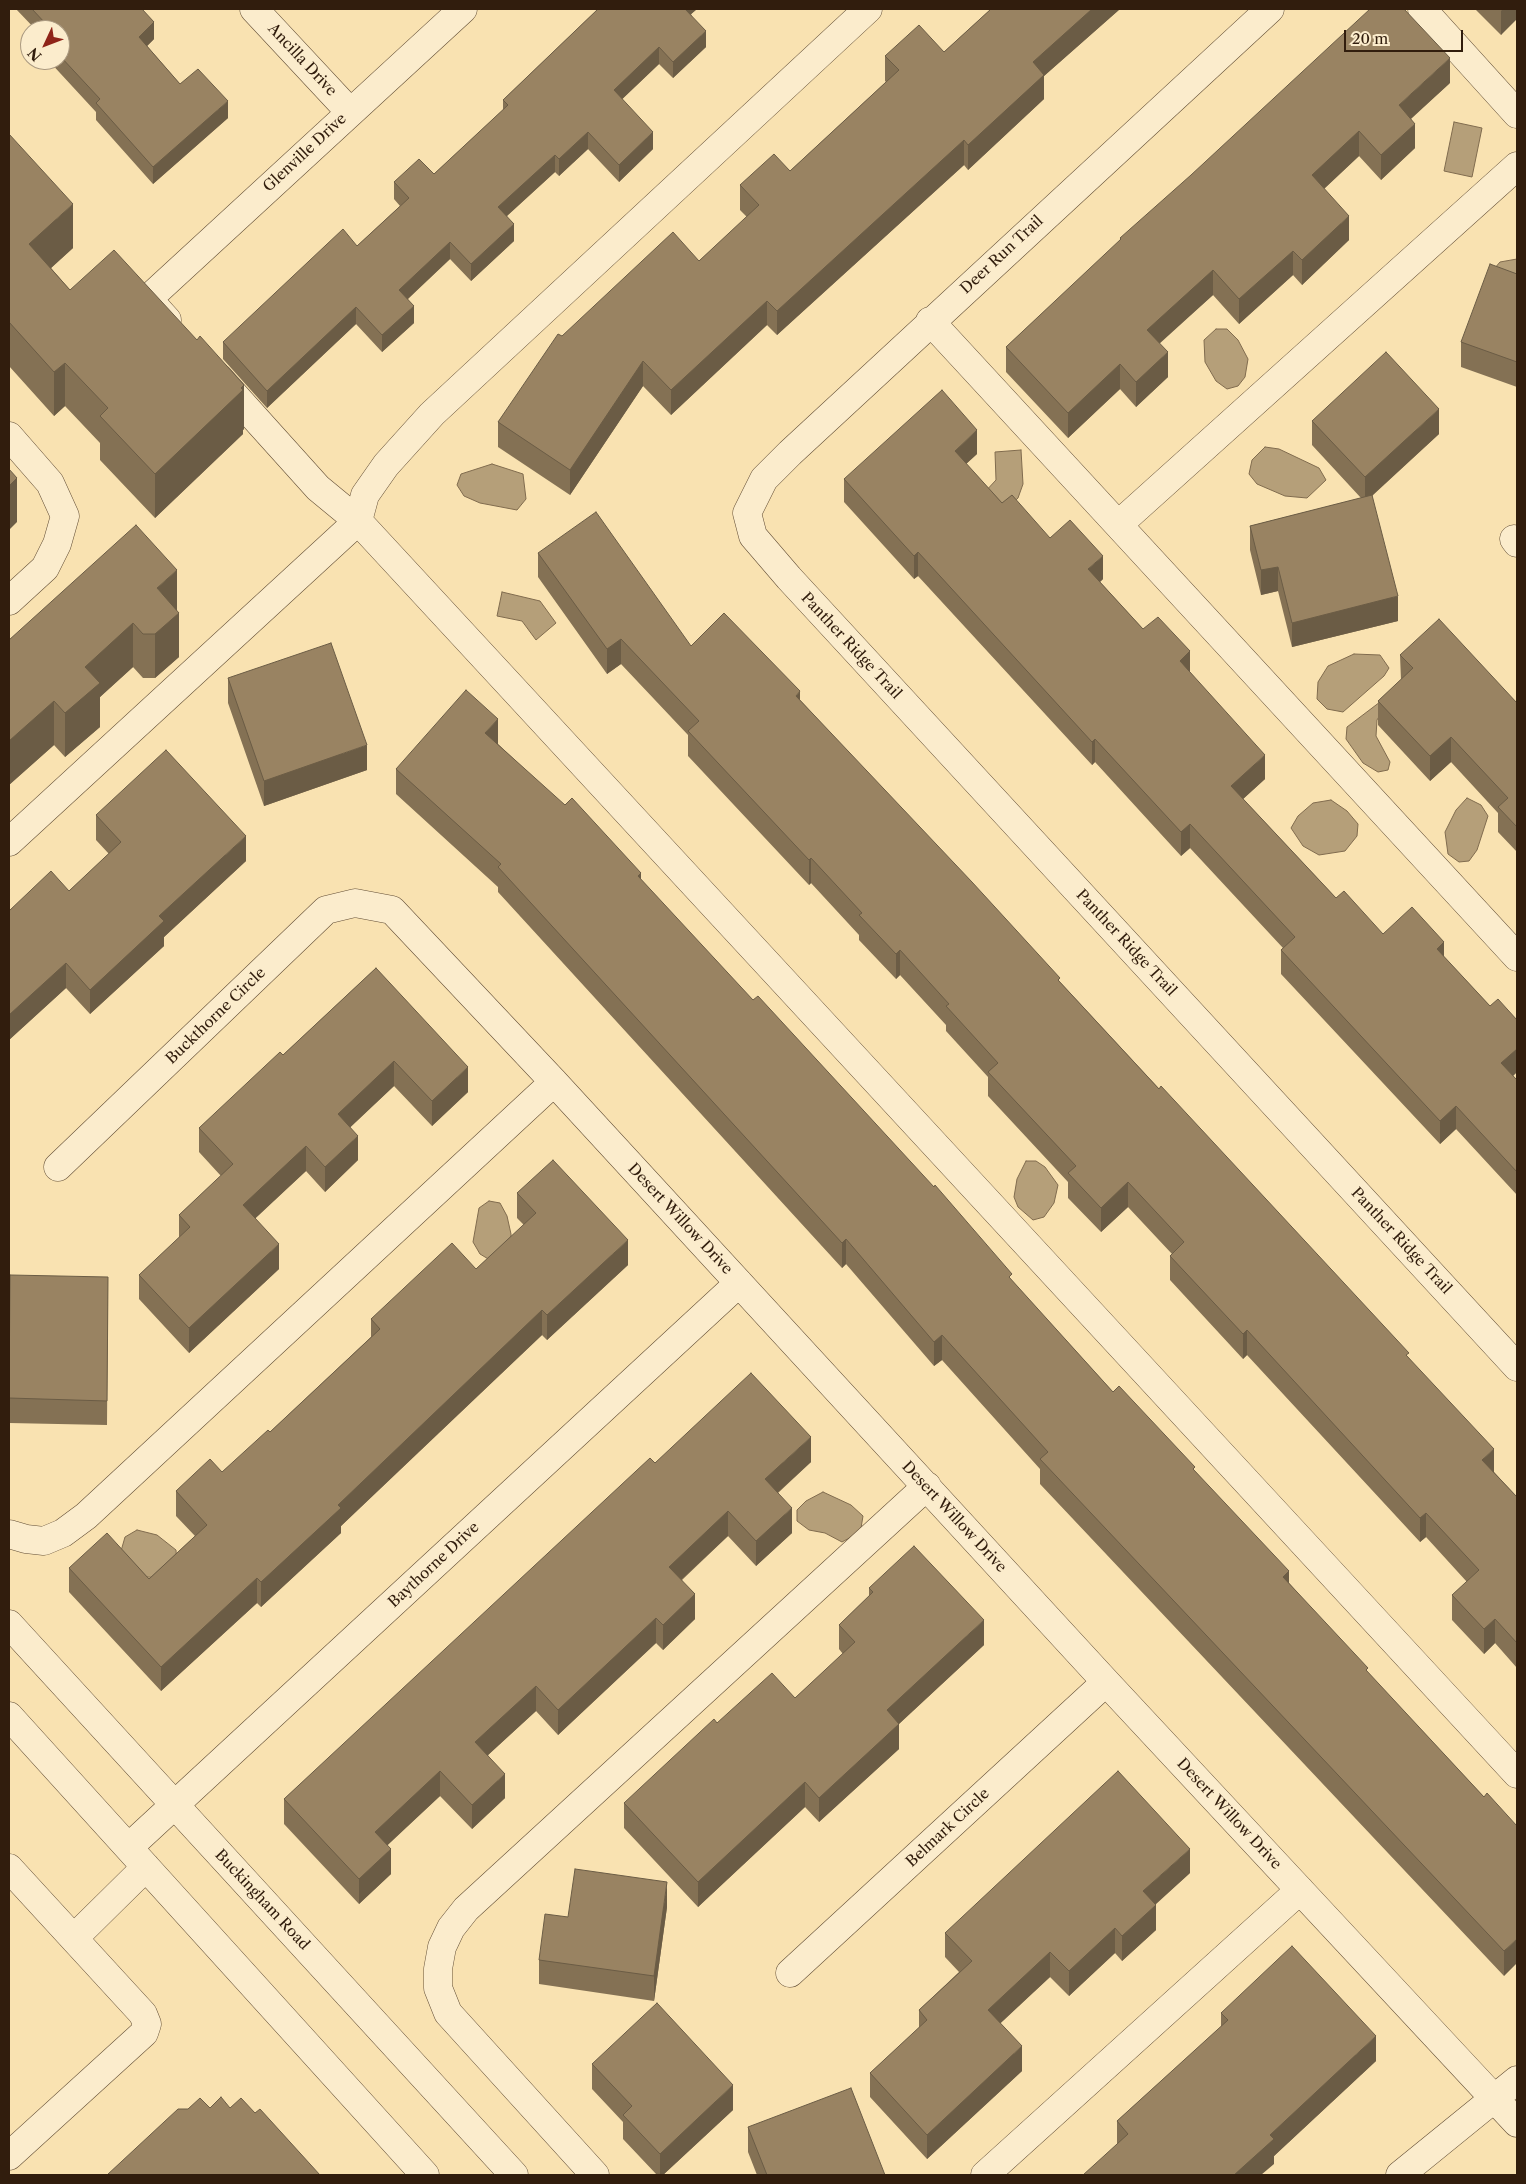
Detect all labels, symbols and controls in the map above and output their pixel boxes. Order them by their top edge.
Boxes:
north arrow [20,20,70,70]
street label: Ancilla Drive [264,20,340,100]
scale bar [1346,20,1465,52]
text: 20 m [1352,29,1388,48]
text: N [24,44,45,65]
street label: Glenville Drive [260,110,350,196]
street label: Deer Run Trail [957,212,1047,298]
street label: Panther Ridge Trail [797,589,905,703]
street label: Panther Ridge Trail [1072,886,1180,1000]
street label: Buckthorne Circle [163,964,269,1068]
street label: Desert Willow Drive [624,1160,736,1278]
street label: Panther Ridge Trail [1347,1184,1455,1298]
street label: Desert Willow Drive [898,1458,1010,1576]
street label: Baythorne Drive [385,1518,483,1612]
street label: Desert Willow Drive [1173,1755,1285,1873]
street label: Belmark Circle [903,1785,993,1871]
street label: Buckingham Road [211,1846,313,1954]

